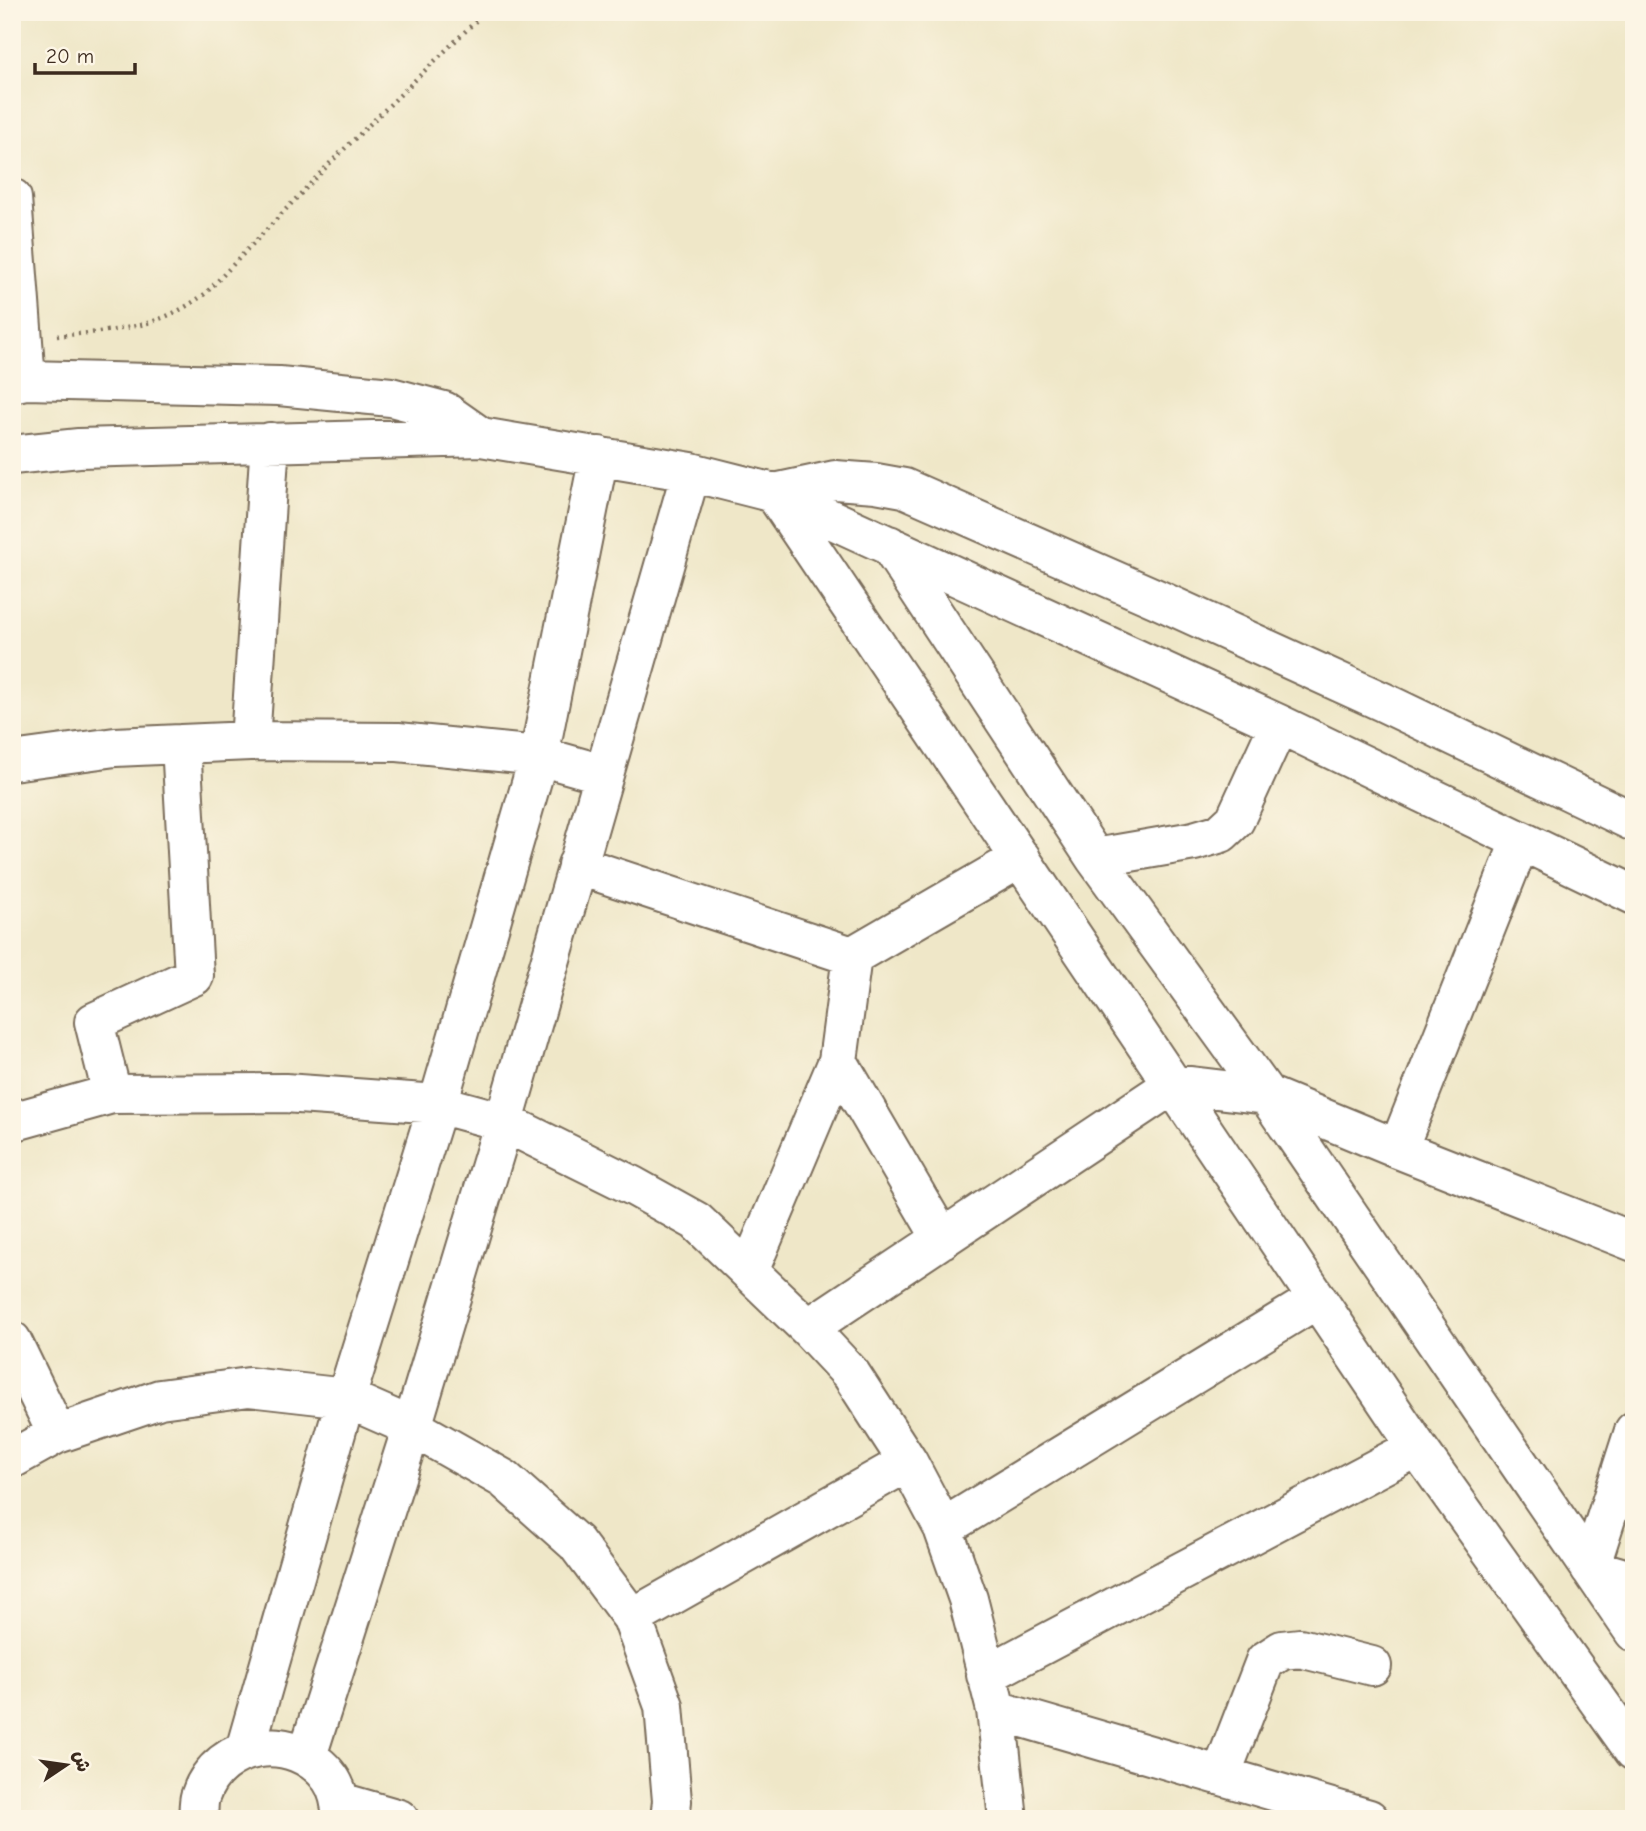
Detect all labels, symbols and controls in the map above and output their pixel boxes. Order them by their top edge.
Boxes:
scale bar [35,32,135,76]
text: 20 m [46,44,94,68]
north arrow [32,1730,102,1800]
text: ش [69,1749,95,1774]

